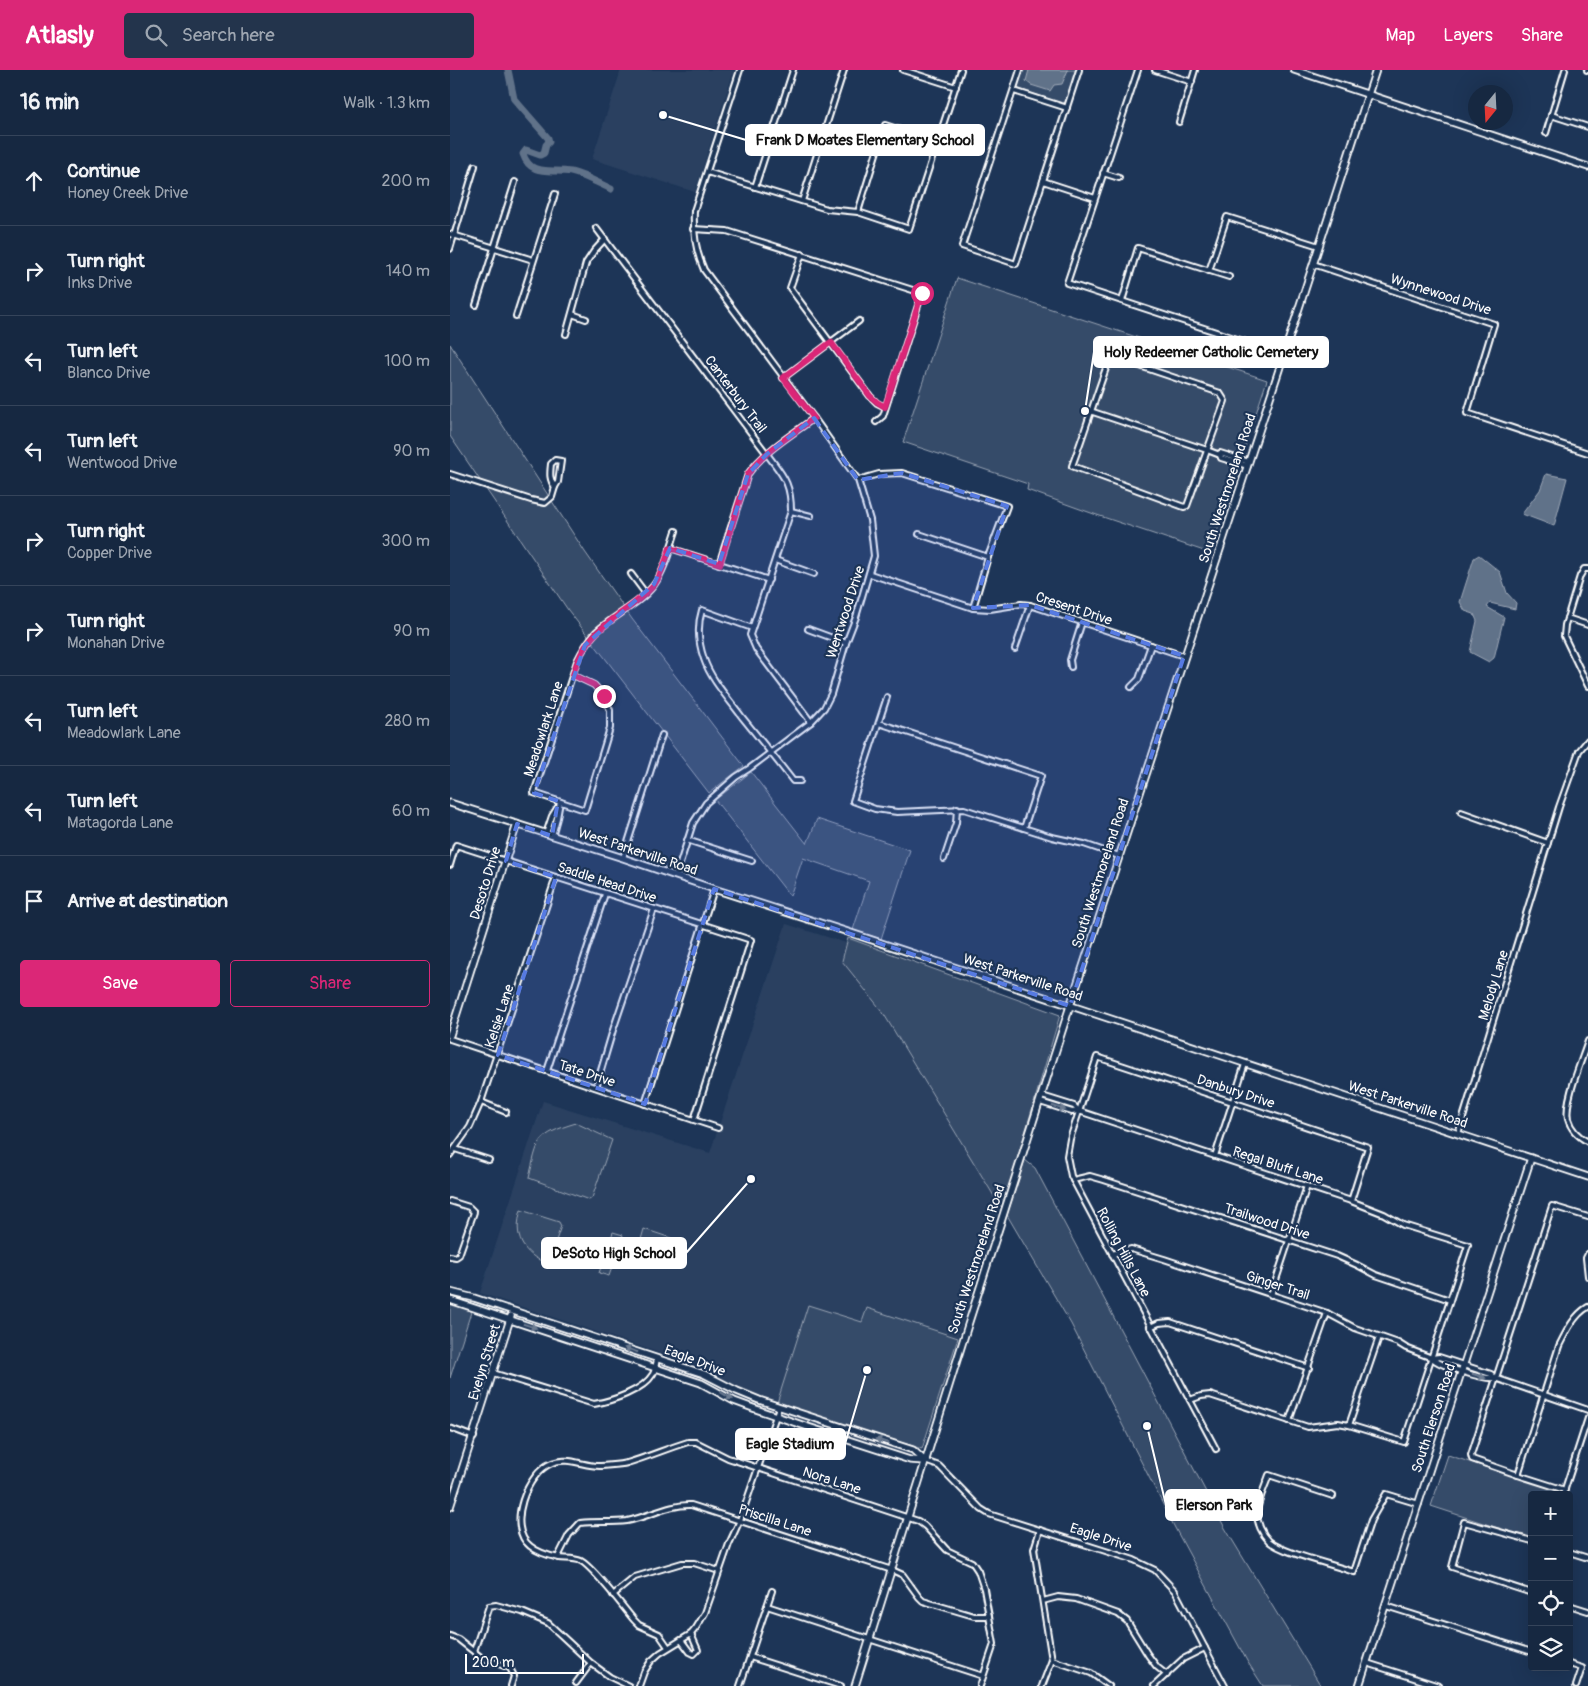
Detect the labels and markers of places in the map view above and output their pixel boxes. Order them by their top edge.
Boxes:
callout: Frank D Moates Elementary School [746,125,984,155]
callout: Holy Redeemer Catholic Cemetery [1094,337,1328,367]
callout: DeSoto High School [542,1238,686,1268]
callout: Eagle Stadium [736,1429,845,1459]
callout: Elerson Park [1166,1490,1262,1520]

